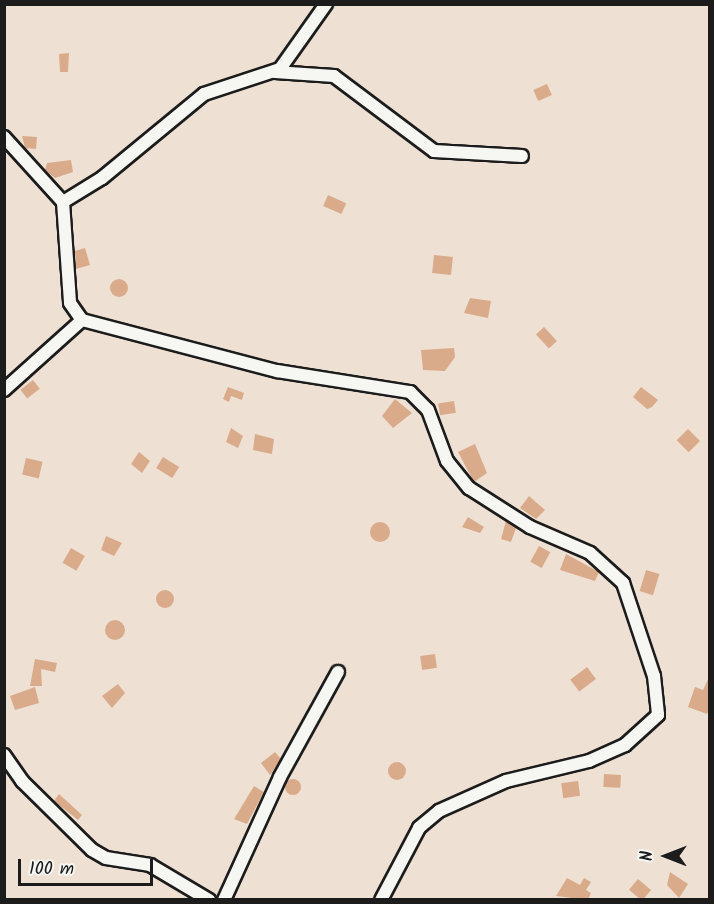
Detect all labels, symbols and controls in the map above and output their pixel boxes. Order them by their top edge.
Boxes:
north arrow [636,826,696,886]
scale bar [21,847,156,885]
text: N [635,851,660,861]
text: 100 m [29,855,74,884]

